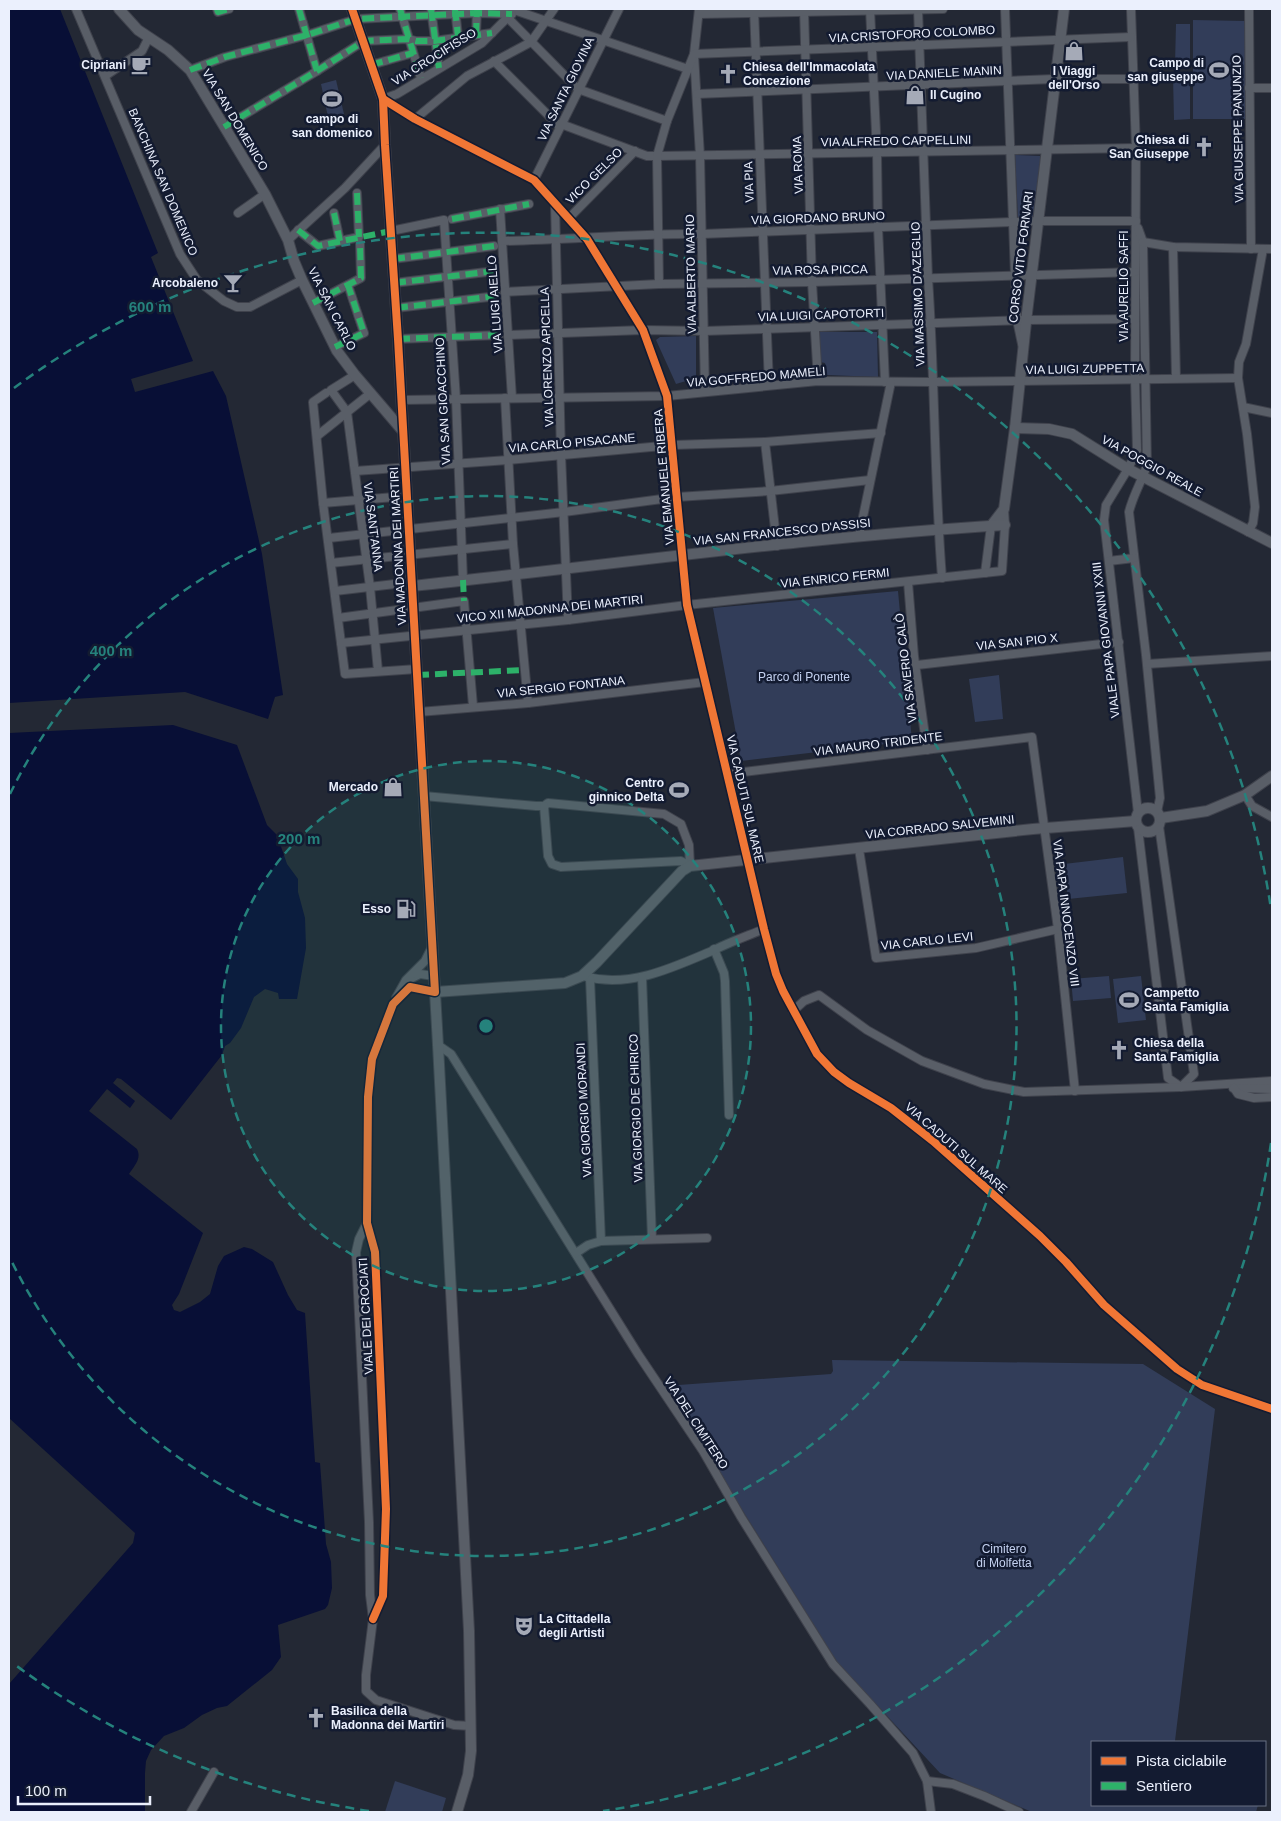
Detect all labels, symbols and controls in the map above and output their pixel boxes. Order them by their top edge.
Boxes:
street label: VIA CRISTOFORO COLOMBO [829,23,995,45]
street label: VIA CROCIFISSO [389,25,479,89]
street label: VIA SANTA GIOVINA [535,35,597,143]
shop icon: I Viaggi dell'Orso [1063,40,1085,62]
cafe icon: Cipriani [130,54,152,76]
street label: VIA GIUSEPPE PANUNZIO [1230,55,1246,203]
place label: Campo di san giuseppe [1127,56,1204,84]
place label: Cipriani [81,58,126,72]
sports icon: Campo di san giuseppe [1208,59,1230,81]
place label: Chiesa dell'Immacolata Concezione [743,60,876,88]
church icon: Chiesa dell'Immacolata Concezione [717,63,739,85]
street label: VIA DANIELE MANIN [886,63,1002,83]
place label: I Viaggi dell'Orso [1048,64,1100,92]
street label: VIA SAN DOMENICO [199,67,271,173]
shop icon: Il Cugino [904,84,926,106]
sports icon: campo di san domenico [321,88,343,110]
place label: Il Cugino [930,88,981,102]
street label: BANCHINA SAN DOMENICO [126,106,200,258]
place label: campo di san domenico [292,112,372,140]
street label: VIA ALFREDO CAPPELLINI [821,133,971,149]
place label: Chiesa di San Giuseppe [1109,133,1189,161]
street label: VIA ROMA [790,136,806,194]
church icon: Chiesa di San Giuseppe [1193,136,1215,158]
street label: VICO GELSO [563,145,625,207]
street label: VIA PIA [741,161,757,203]
street label: CORSO VITO FORNARI [1006,190,1036,324]
street label: VIA GIORDANO BRUNO [751,209,885,227]
street label: VIA ALBERTO MARIO [683,214,699,334]
street label: VIA MASSIMO D'AZEGLIO [908,221,928,367]
street label: VIA AURELIO SAFFI [1117,230,1131,342]
street label: VIA LUIGI AIELLO [485,255,505,353]
street label: VIA ROSA PICCA [772,262,868,278]
street label: VIA SAN CARLO [305,265,359,353]
bar icon: Arcobaleno [222,272,244,294]
place label: Arcobaleno [152,276,218,290]
street label: VIA LORENZO APICELLA [538,287,556,427]
text: 600 m [129,298,171,315]
street label: VIA LUIGI CAPOTORTI [758,306,884,324]
street label: VIA SAN GIOACCHINO [433,337,453,465]
street label: VIA LUIGI ZUPPETTA [1026,361,1144,377]
street label: VIA GOFFREDO MAMELI [686,364,826,390]
street label: VIA EMANUELE RIBERA [651,409,677,545]
street label: VIA CARLO PISACANE [508,430,636,456]
street label: VIA POGGIO REALE [1099,432,1205,500]
street label: VIA MADONNA DEI MARTIRI [387,467,409,625]
street label: VIA SANT'ANNA [361,482,385,572]
street label: VIA SAN FRANCESCO D'ASSISI [693,516,871,548]
street label: VIALE PAPA GIOVANNI XXIII [1089,561,1123,719]
street label: VIA ENRICO FERMI [780,565,890,591]
street label: VICO XII MADONNA DEI MARTIRI [456,592,644,626]
street label: VIA SAVERIO CALÒ [891,612,920,724]
street label: VIA SAN PIO X [975,631,1059,653]
text: 400 m [90,642,132,659]
park label: Parco di Ponente [758,670,850,684]
street label: VIA SERGIO FONTANA [496,673,626,701]
street label: VIA MAURO TRIDENTE [813,729,943,759]
street label: VIA CADUTI SUL MARE [723,734,767,864]
shop icon: Mercado [382,776,404,798]
place label: Centro ginnico Delta [589,776,664,804]
sports icon: Centro ginnico Delta [668,779,690,801]
place label: Mercado [329,780,378,794]
street label: VIA CORRADO SALVEMINI [865,812,1015,842]
text: 200 m [278,830,320,847]
street label: VIA PAPA INNOCENZO VIII [1050,839,1082,987]
fuel station icon: Esso [395,898,417,920]
place label: Esso [362,902,391,916]
street label: VIA CARLO LEVI [880,929,974,953]
place label: Campetto Santa Famiglia [1144,986,1229,1014]
sports icon: Campetto Santa Famiglia [1118,989,1140,1011]
centre of rings [477,1017,495,1035]
street label: VIA GIORGIO DE CHIRICO [626,1033,646,1183]
place label: Chiesa della Santa Famiglia [1134,1036,1219,1064]
church icon: Chiesa della Santa Famiglia [1108,1039,1130,1061]
street label: VIA GIORGIO MORANDI [573,1042,595,1178]
street label: VIA CADUTI SUL MARE [902,1100,1010,1196]
street label: VIALE DEI CROCIATI [356,1257,376,1375]
street label: VIA DEL CIMITERO [661,1374,731,1472]
park label: Cimitero di Molfetta [976,1542,1032,1570]
place label: La Cittadella degli Artisti [539,1612,611,1640]
theatre icon: La Cittadella degli Artisti [513,1615,535,1637]
place label: Basilica della Madonna dei Martiri [331,1704,444,1732]
church icon: Basilica della Madonna dei Martiri [305,1707,327,1729]
legend [1091,1741,1266,1806]
text: Pista ciclabile [1136,1752,1227,1769]
scale bar [18,1774,150,1806]
text: Sentiero [1136,1777,1192,1794]
text: 100 m [25,1782,67,1799]

